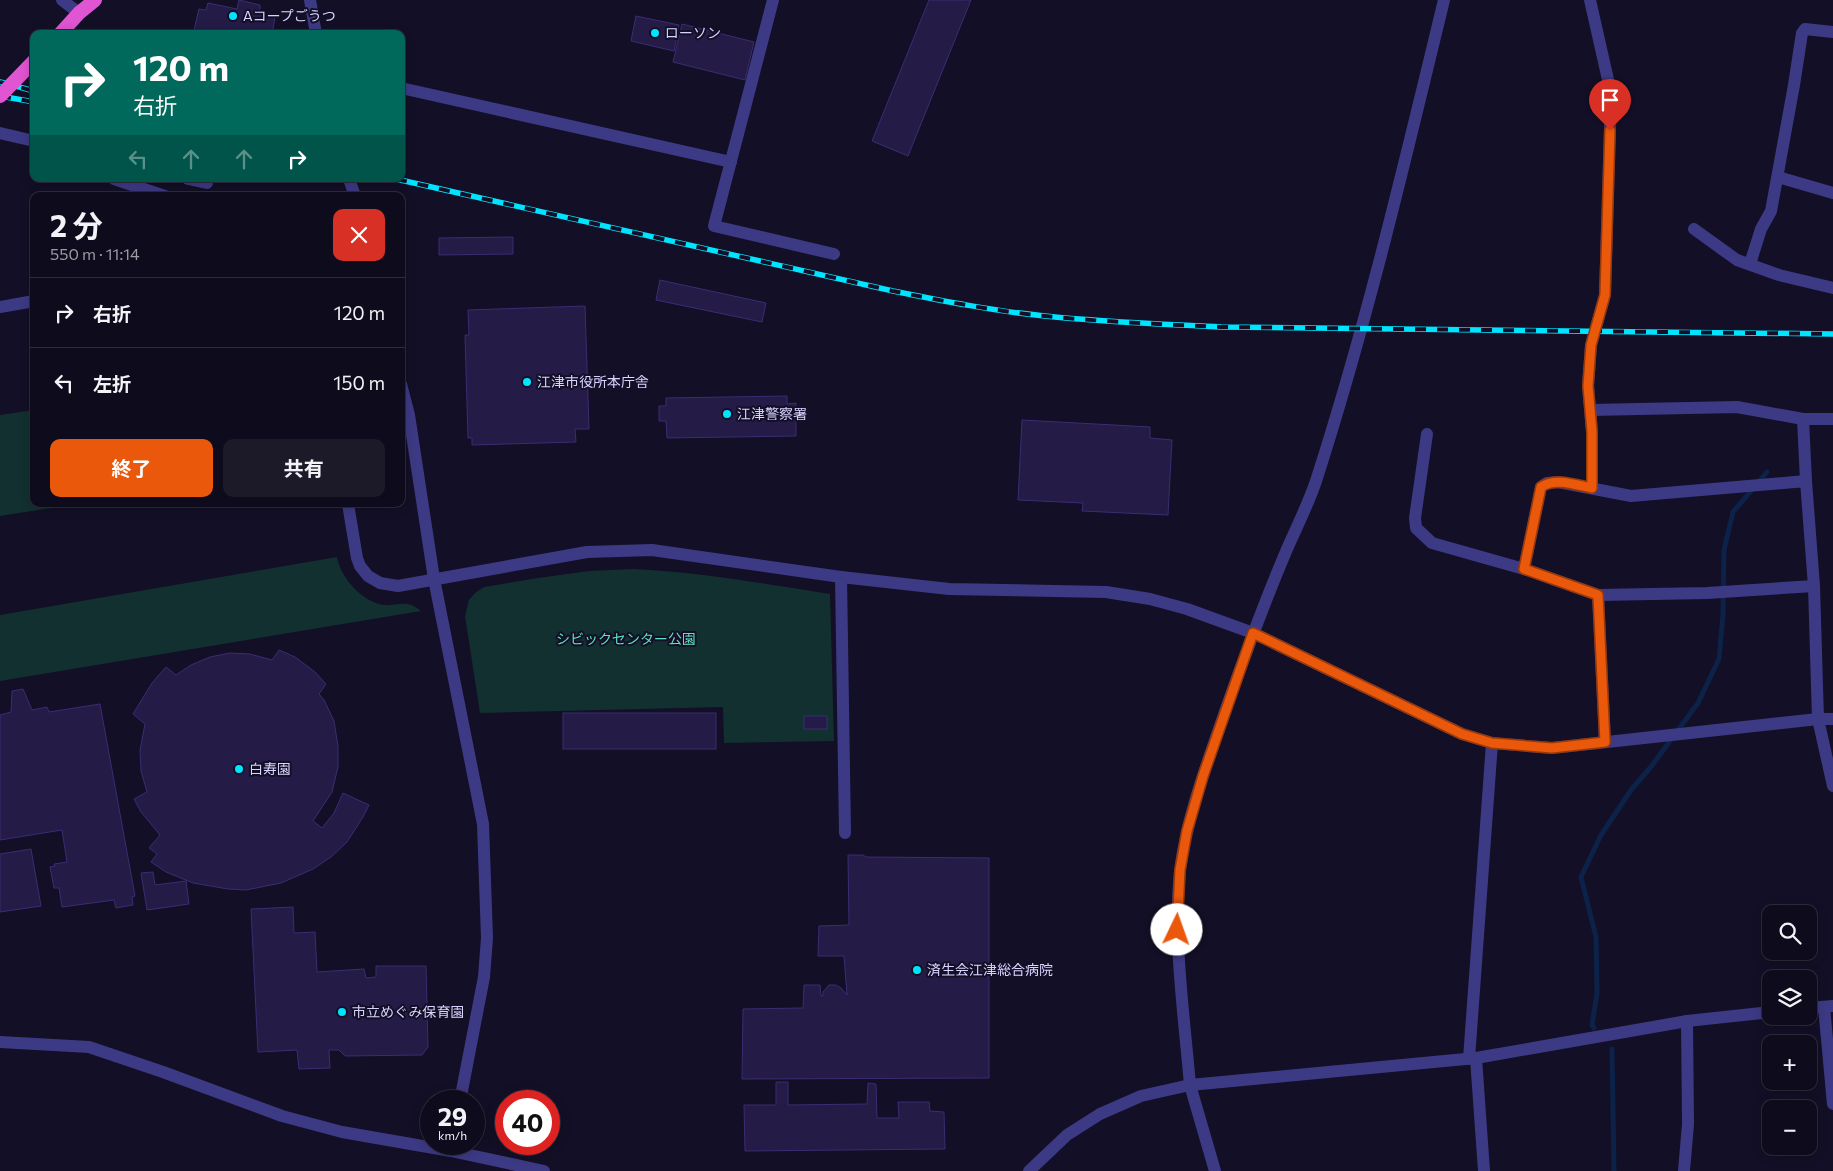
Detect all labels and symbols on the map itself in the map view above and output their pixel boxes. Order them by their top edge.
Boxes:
place label: Aコープごうつ [243,7,336,24]
marker: Aコープごうつ [227,10,239,22]
place label: ローソン [665,24,721,41]
marker: ローソン [649,27,661,39]
pin [1589,79,1631,130]
place label: 江津市役所本庁舎 [537,373,649,390]
marker: 江津市役所本庁舎 [521,376,533,388]
place label: 江津警察署 [737,405,807,422]
marker: 江津警察署 [721,408,733,420]
park label: シビックセンター公園 [556,630,696,647]
place label: 白寿園 [249,760,291,777]
marker: 白寿園 [233,763,245,775]
position arrow [1150,903,1202,955]
place label: 済生会江津総合病院 [927,961,1053,978]
marker: 済生会江津総合病院 [911,964,923,976]
place label: 市立めぐみ保育園 [352,1003,464,1020]
marker: 市立めぐみ保育園 [336,1006,348,1018]
speed limit sign: 40 [495,1090,560,1155]

